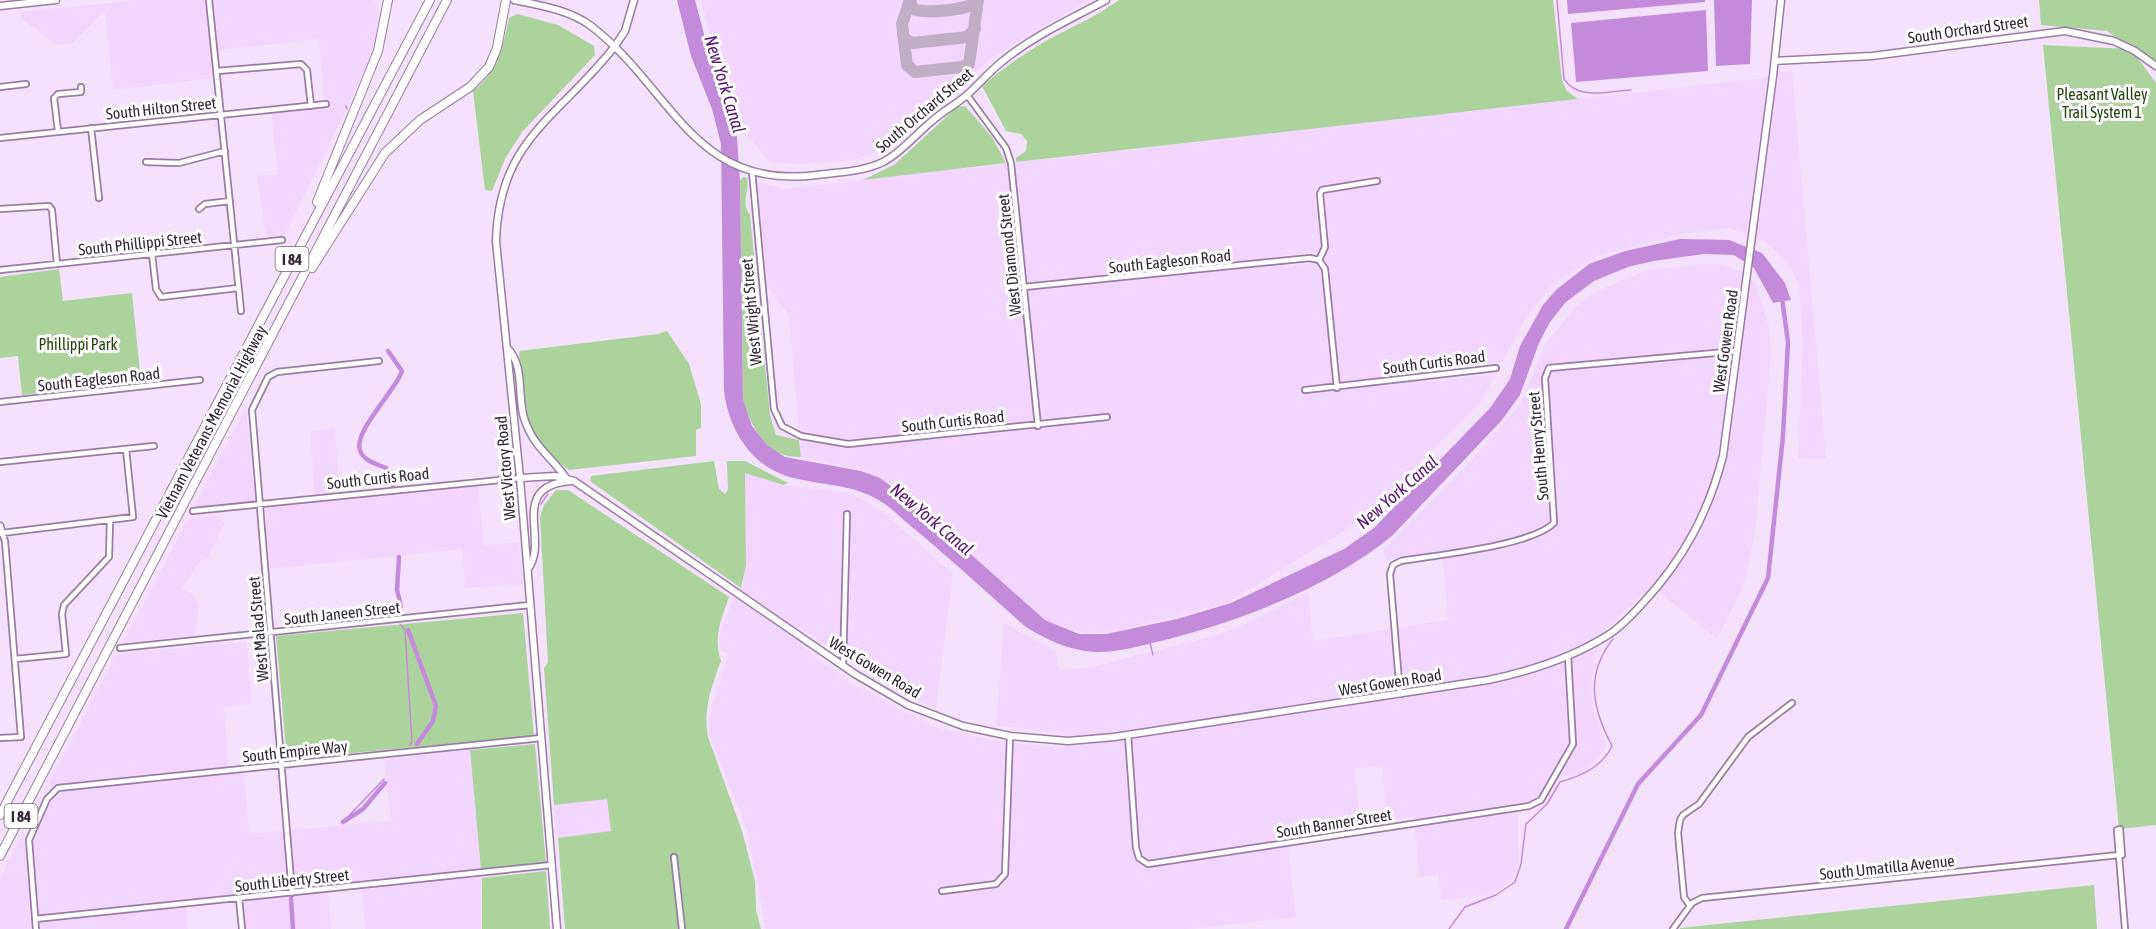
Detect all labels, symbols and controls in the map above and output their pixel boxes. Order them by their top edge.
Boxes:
street label: South Orchard Street [1907,12,2030,46]
water label: New York Canal [700,33,750,135]
street label: South Orchard Street [872,64,977,156]
park label: Pleasant Valley Trail System 1 [2056,85,2148,122]
street label: South Hilton Street [105,93,217,123]
street label: West Diamond Street [994,193,1024,317]
street label: South Phillippi Street [77,228,203,259]
street label: South Eagleson Road [1108,246,1232,277]
road number: I 84 [276,247,308,271]
street label: West Wright Street [737,257,766,366]
street label: West Gowen Road [1709,288,1741,394]
street label: Vietnam Veterans Memorial Highway [152,322,271,522]
park label: Phillippi Park [38,335,118,354]
street label: South Curtis Road [1382,347,1486,377]
street label: South Eagleson Road [37,364,161,395]
street label: South Henry Street [1524,390,1553,501]
street label: South Curtis Road [901,407,1005,435]
street label: West Victory Road [491,415,520,521]
water label: New York Canal [1352,451,1442,533]
street label: South Curtis Road [326,464,430,492]
water label: New York Canal [886,478,978,560]
street label: West Malad Street [244,575,272,682]
street label: South Janeen Street [283,598,401,628]
street label: West Gowen Road [826,633,924,701]
street label: West Gowen Road [1337,665,1443,699]
street label: South Empire Way [242,736,349,766]
road number: I 84 [4,804,38,828]
street label: South Banner Street [1275,805,1393,841]
street label: South Umatilla Avenue [1819,851,1955,883]
street label: South Liberty Street [234,865,350,896]

